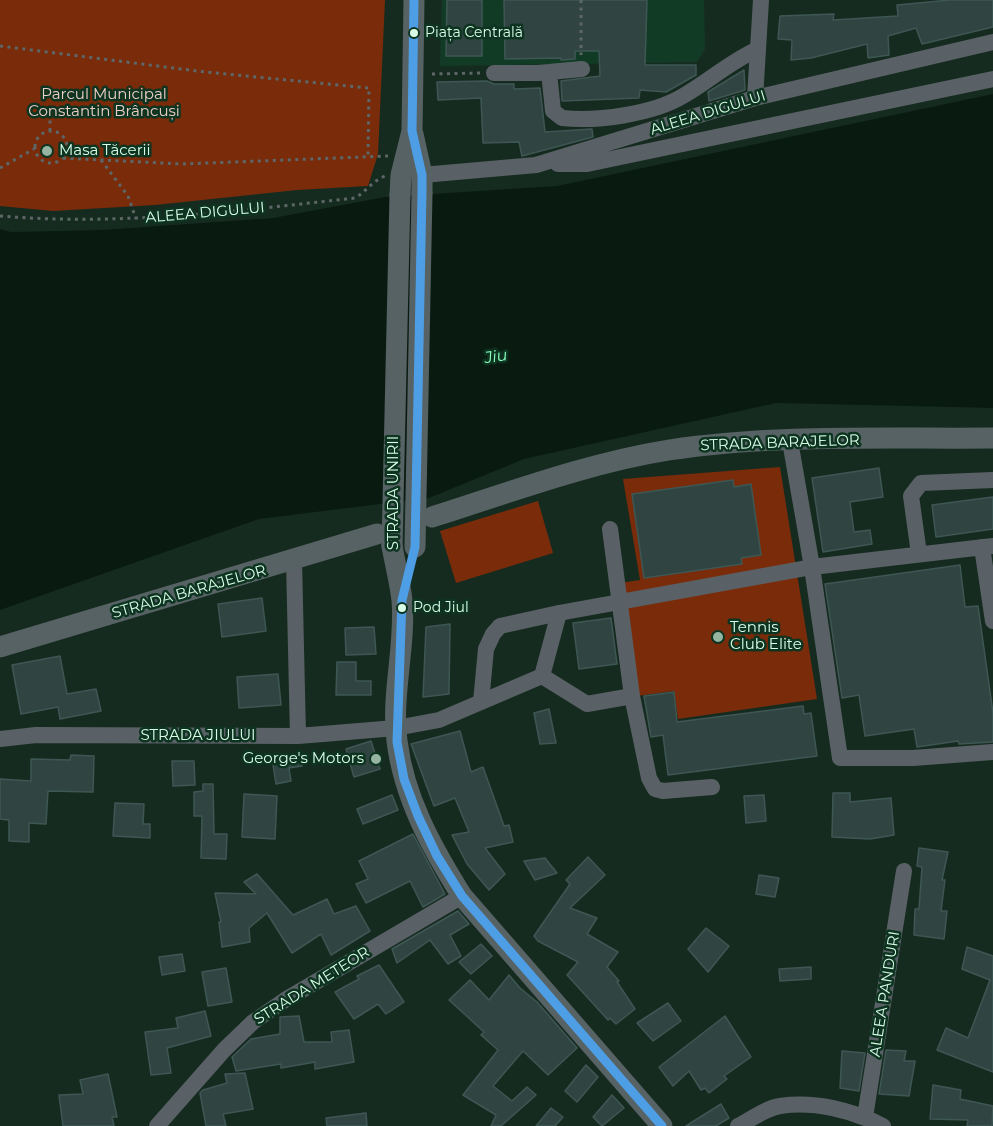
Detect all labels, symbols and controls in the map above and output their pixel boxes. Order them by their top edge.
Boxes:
place label: Piața Centrală [425,25,523,41]
marker: Piața Centrală [408,27,420,39]
park label: Parcul Municipal Constantin Brâncuși [28,86,180,121]
street label: ALEEA DIGULUI [648,87,768,139]
place label: Masa Tăcerii [59,142,151,160]
marker: Masa Tăcerii [40,144,54,158]
street label: ALEEA DIGULUI [145,199,265,227]
water label: Jiu [483,346,509,368]
street label: STRADA BARAJELOR [700,431,860,455]
street label: STRADA UNIRII [385,436,403,550]
street label: STRADA BARAJELOR [110,561,268,623]
place label: Pod Jiul [413,600,469,616]
marker: Pod Jiul [396,602,408,614]
place label: Tennis Club Elite [730,619,802,654]
marker: Tennis Club Elite [711,630,725,644]
street label: STRADA JIULUI [140,727,256,745]
place label: George's Motors [243,750,364,768]
marker: George's Motors [369,752,383,766]
street label: ALEEA PANDURI [866,930,904,1058]
street label: STRADA METEOR [251,943,373,1029]

